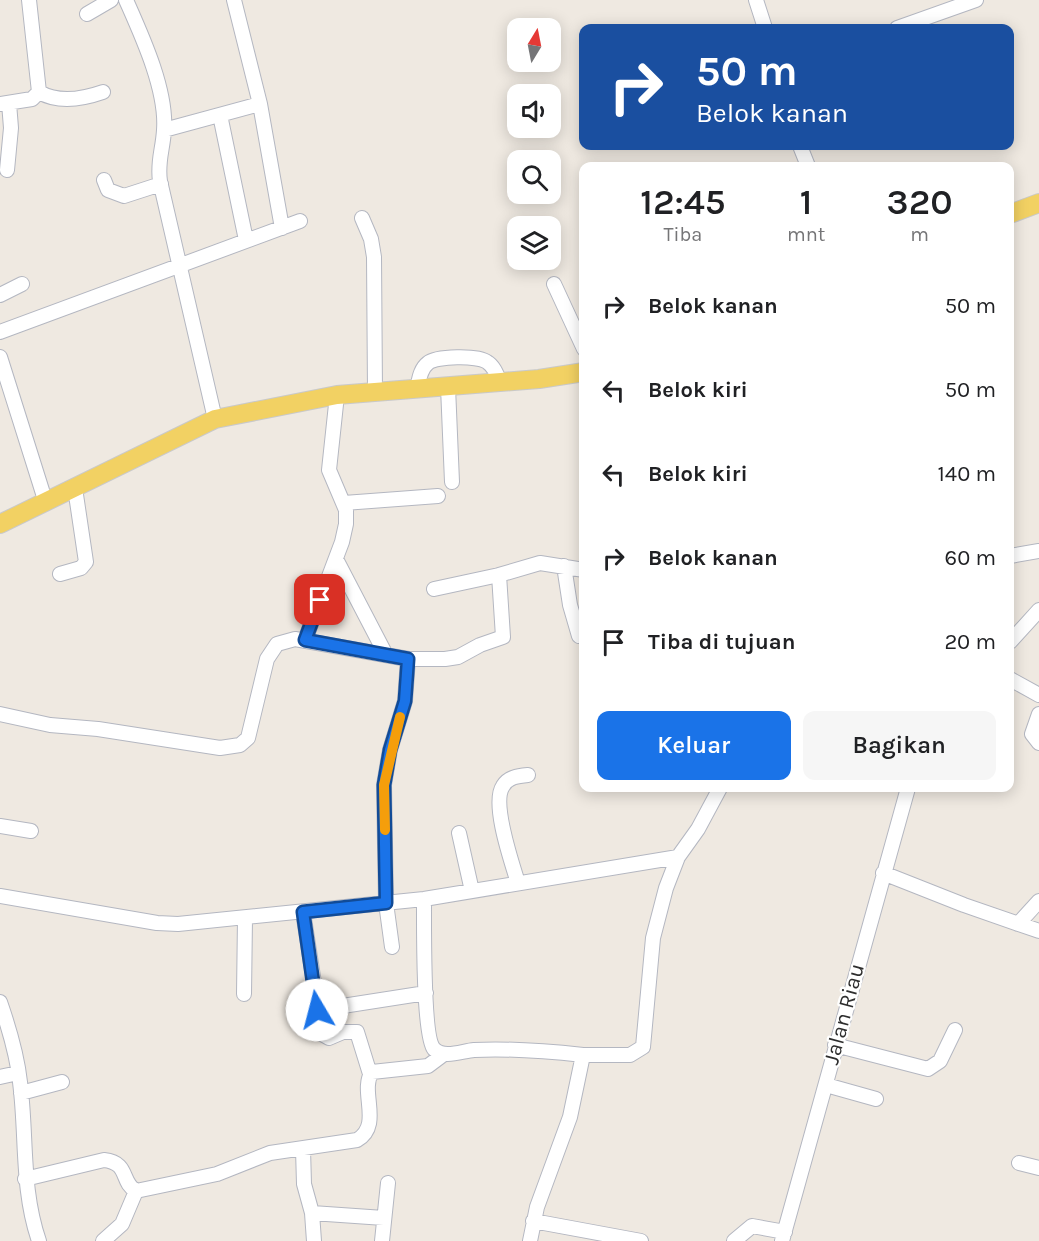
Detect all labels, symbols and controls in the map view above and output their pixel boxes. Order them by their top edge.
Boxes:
north arrow [507,18,561,72]
map controls [507,18,561,270]
text: 50 m [696,46,798,96]
icon: right [597,48,675,126]
button: sound [507,84,561,138]
text: Belok kanan [696,97,848,129]
button: search [507,150,561,204]
text: 12:45 [640,181,726,223]
text: 1 [800,181,812,223]
text: 320 [887,181,953,223]
button: layers [507,216,561,270]
text: Tiba [664,223,702,246]
text: mnt [787,223,825,246]
text: m [910,223,929,246]
icon: right [597,290,630,323]
text: Belok kanan [648,293,778,319]
text: 50 m [945,293,996,319]
icon: left [597,374,630,407]
text: Belok kiri [648,377,748,403]
text: 50 m [945,377,996,403]
icon: left [597,458,630,491]
text: Belok kiri [648,461,748,487]
text: 140 m [938,461,996,487]
icon: right [597,542,630,575]
text: Belok kanan [648,545,778,571]
text: 60 m [945,545,996,571]
pin [294,574,345,625]
icon: arrive [303,583,336,616]
icon: arrive [597,626,630,659]
text: Tiba di tujuan [648,629,795,655]
text: 20 m [944,629,996,655]
button: Keluar [597,711,791,780]
button: Bagikan [803,711,996,780]
street label: Jalan Riau [818,961,870,1067]
position arrow [285,978,349,1042]

